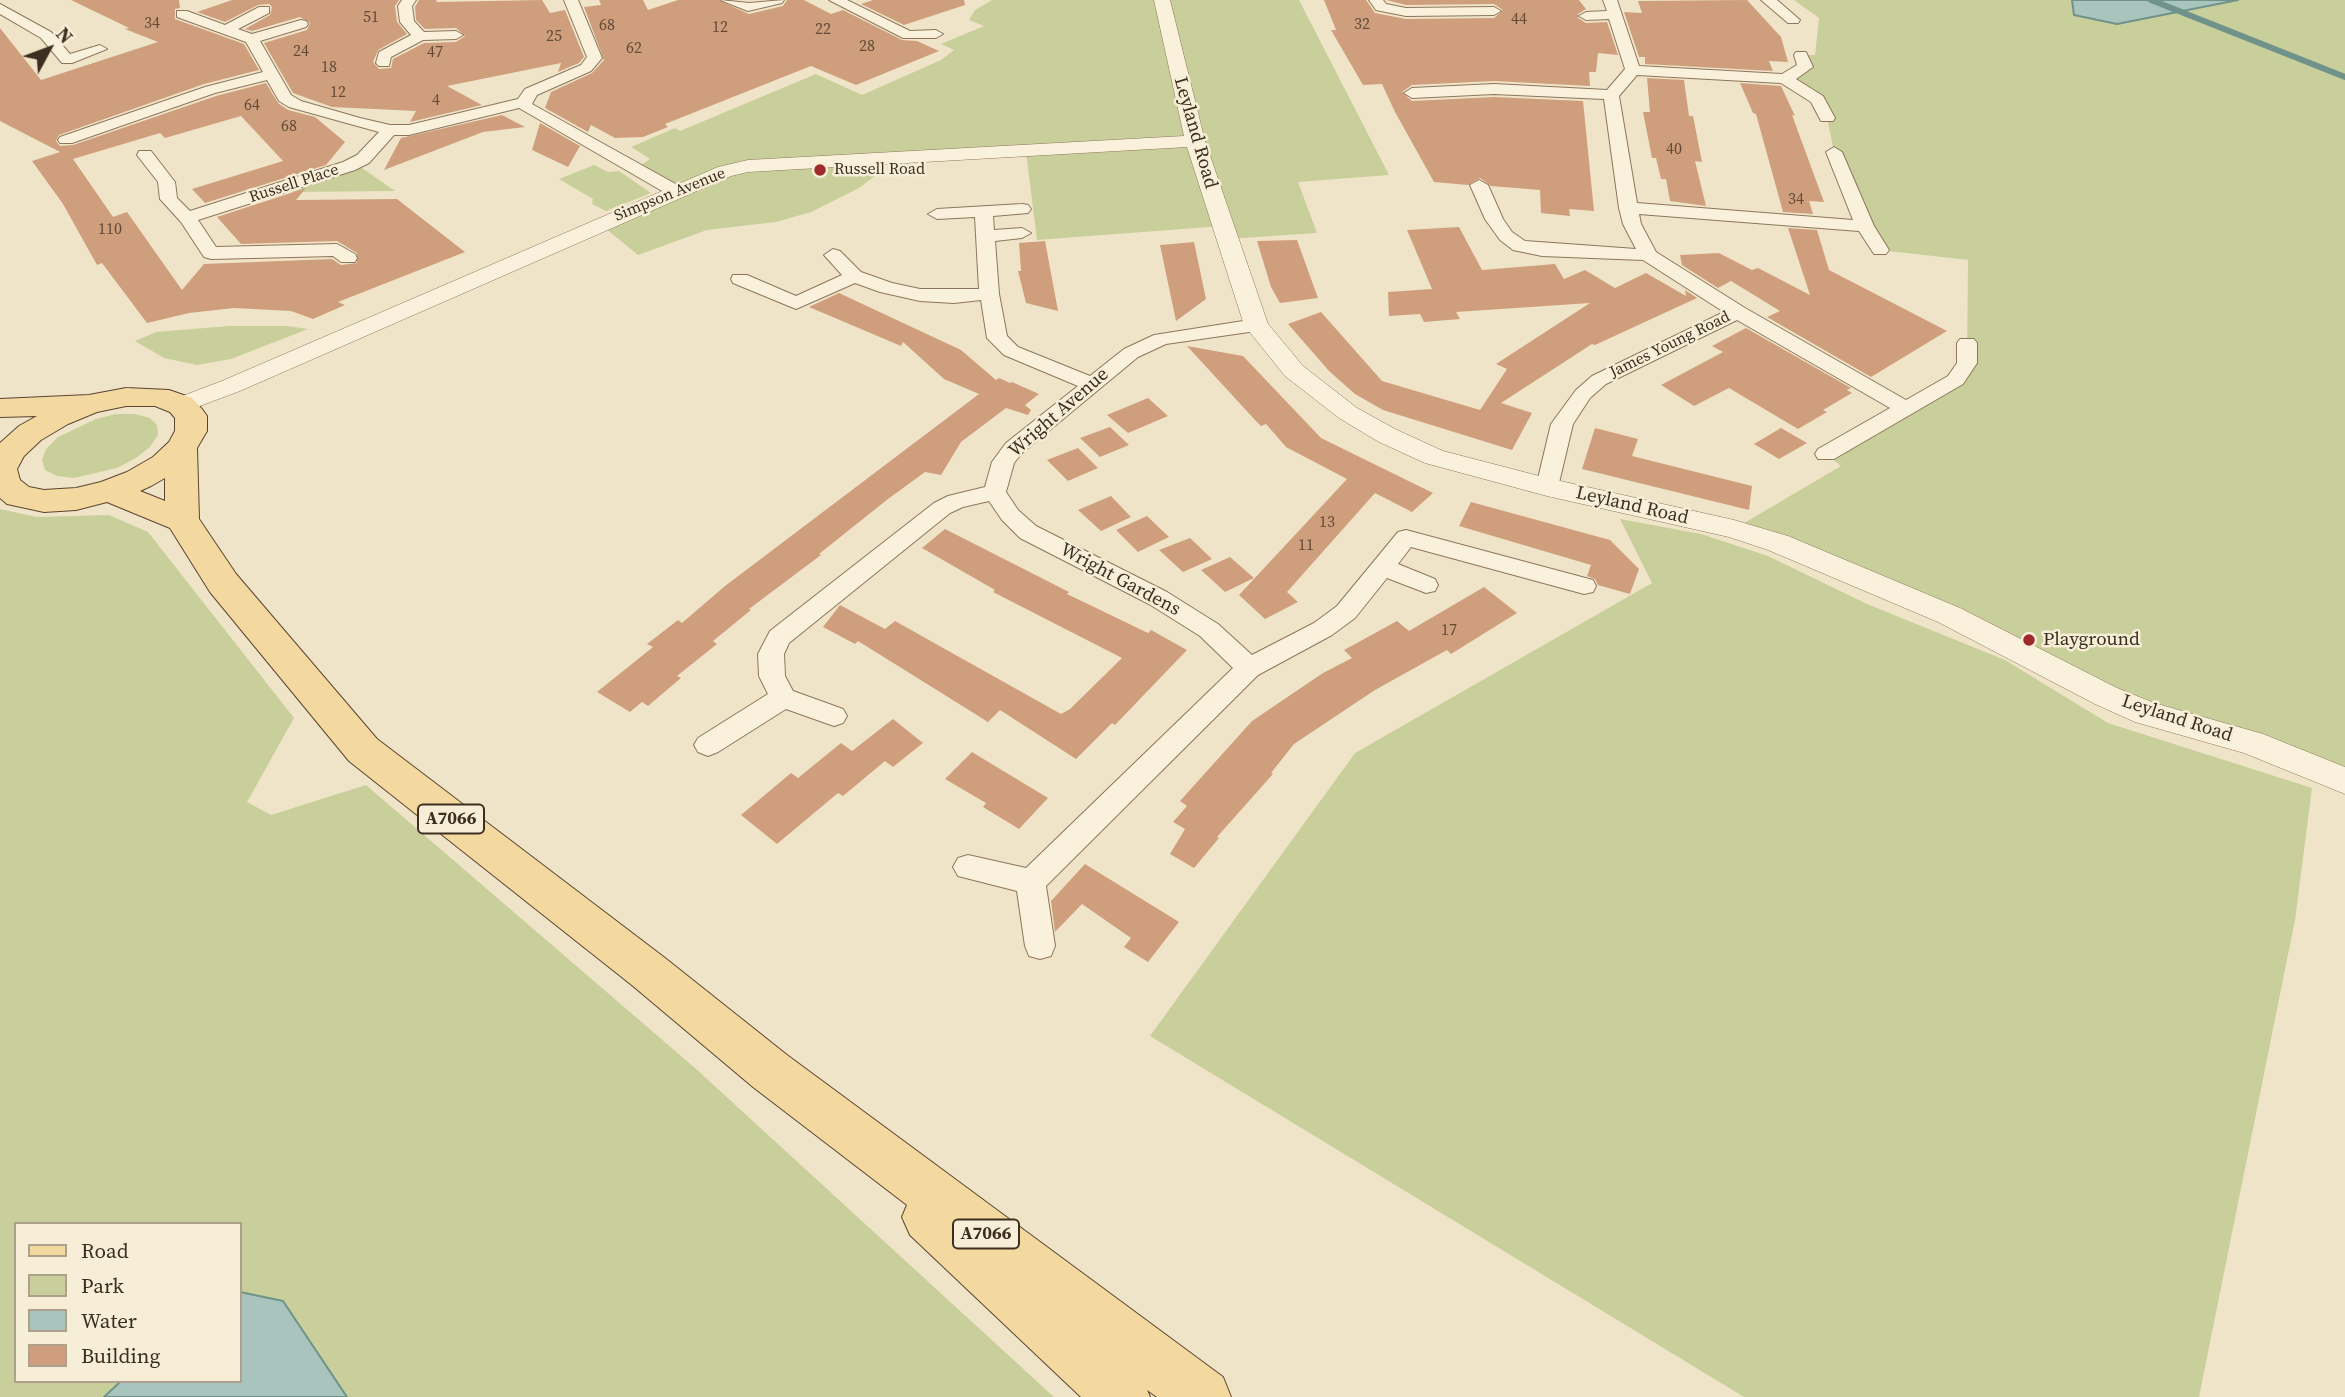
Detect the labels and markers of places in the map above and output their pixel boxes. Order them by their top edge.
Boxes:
place label: Russell Road [834,160,925,180]
marker: Russell Road [812,162,828,178]
place label: Playground [2043,629,2140,651]
marker: Playground [2021,632,2037,648]

